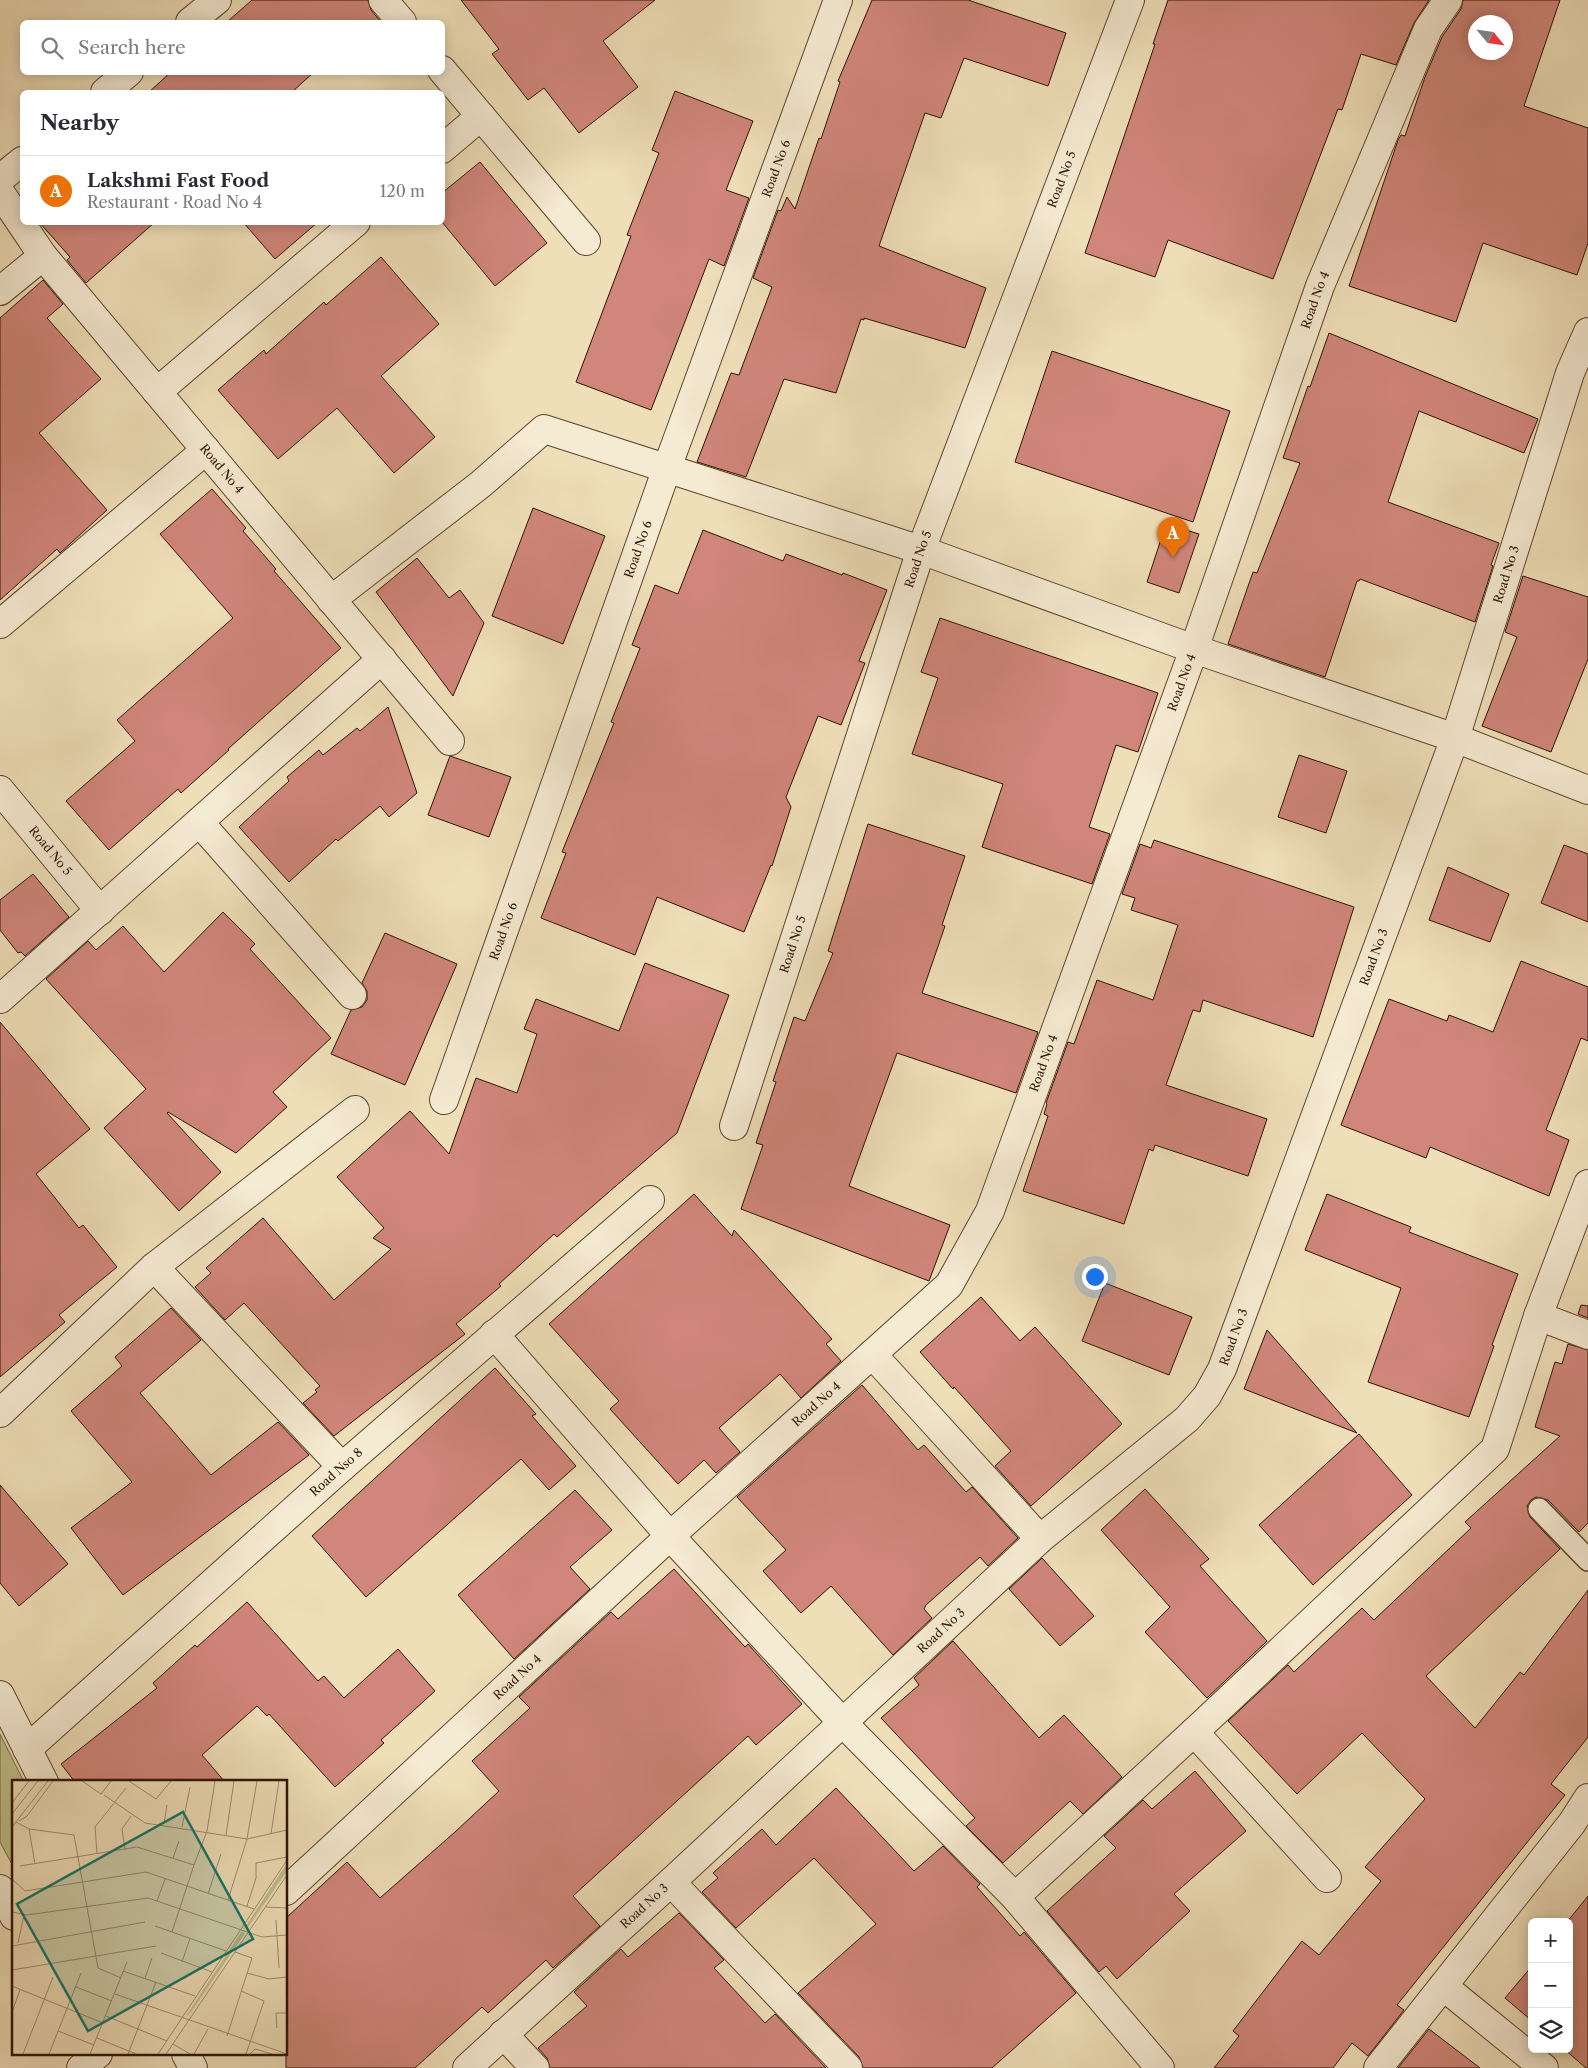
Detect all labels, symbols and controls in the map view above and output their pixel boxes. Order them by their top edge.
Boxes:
north arrow [1468,15,1513,60]
search box [20,20,445,75]
icon: search [38,34,66,62]
text: Search here [78,36,186,59]
text: Nearby [40,110,119,135]
street label: Road No 6 [759,138,793,199]
street label: Road No 5 [1044,149,1079,210]
text: Lakshmi Fast Food [87,169,269,192]
text: A [50,181,62,201]
text: 120 m [380,181,425,201]
text: Restaurant · Road No 4 [87,192,262,212]
street label: Road No 4 [1298,269,1332,331]
street label: Road No 4 [197,441,247,496]
pin: A [1157,517,1189,558]
street label: Road No 6 [621,518,655,580]
street label: Road No 5 [901,528,935,590]
street label: Road No 3 [1490,544,1522,605]
street label: Road No 4 [1164,652,1199,713]
street label: Road No 5 [26,823,75,878]
street label: Road No 6 [486,900,520,962]
street label: Road No 5 [776,914,809,975]
street label: Road No 3 [1356,926,1391,988]
street label: Road No 4 [1026,1032,1060,1094]
your location [1082,1264,1108,1290]
street label: Road No 3 [1216,1306,1251,1368]
street label: Road No 4 [789,1378,844,1429]
street label: Road Nso 8 [306,1445,365,1499]
street label: Road No 3 [914,1605,968,1656]
street label: Road No 4 [490,1651,544,1703]
inset map [12,1780,288,2056]
street label: Road No 3 [617,1880,671,1932]
map controls [1528,1918,1573,2053]
button: + [1528,1918,1573,1963]
button: − [1528,1963,1573,2008]
button: layers [1528,2008,1573,2053]

